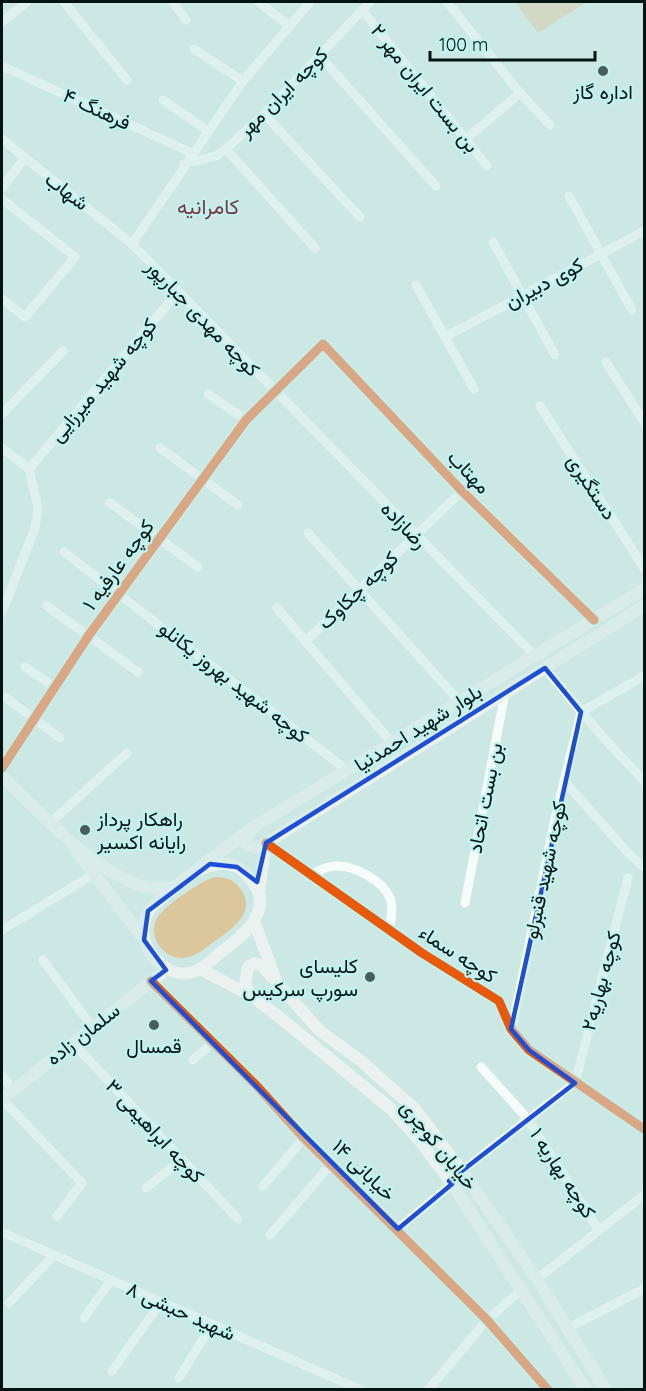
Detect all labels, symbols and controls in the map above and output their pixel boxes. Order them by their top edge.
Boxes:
street label: ۲ بن بست ایران مهر [365,18,485,158]
scale bar [430,24,595,62]
text: 100 m [439,33,488,56]
street label: کوچه ایران مهر [232,41,334,144]
marker: اداره گاز [596,64,610,78]
place label: اداره گاز [572,79,633,105]
street label: فرهنگ ۴ [59,82,135,136]
street label: شهاب [40,166,94,216]
district label: کامرانیه [177,193,239,220]
street label: کوی دبیران [500,251,588,315]
street label: کوچه مهدی جبارپور [139,253,266,383]
street label: کوچه شهید میرزایی [43,313,163,448]
street label: مهتاب [442,445,496,499]
street label: دستگیری [561,449,623,525]
street label: رضازاده [375,496,433,554]
street label: کوچه عارفیه ۱ [76,514,161,616]
street label: کوچه چکاوک [312,545,405,636]
street label: کوچه شهید بهروز یکانلو [153,615,314,750]
street label: بلوار شهید احمدنیا [349,678,487,778]
street label: بن بست اتحاد [462,741,507,855]
street label: کوچه شهید قنبرلو [518,799,573,941]
place label: راهکار پرداز رایانه اکسیر [96,806,186,855]
marker: راهکار پرداز رایانه اکسیر [78,823,92,837]
street label: کوچه سماء [414,919,502,990]
street label: کوچه بهاریه۲ [575,928,628,1034]
place label: کلیسای سورپ سرکیس [243,953,358,1003]
marker: کلیسای سورپ سرکیس [363,970,377,984]
street label: سلمان زاده [41,997,125,1071]
marker: قمسال [147,1018,161,1032]
place label: قمسال [126,1033,182,1058]
street label: کوچه ابراهیمی ۳ [99,1073,210,1189]
street label: خیابان کوچری [394,1094,483,1196]
street label: کوچه بهاریه ۱ [523,1123,602,1224]
street label: خیابانی ۱۴ [327,1133,401,1206]
street label: شهید حبشی ۸ [122,1275,240,1347]

